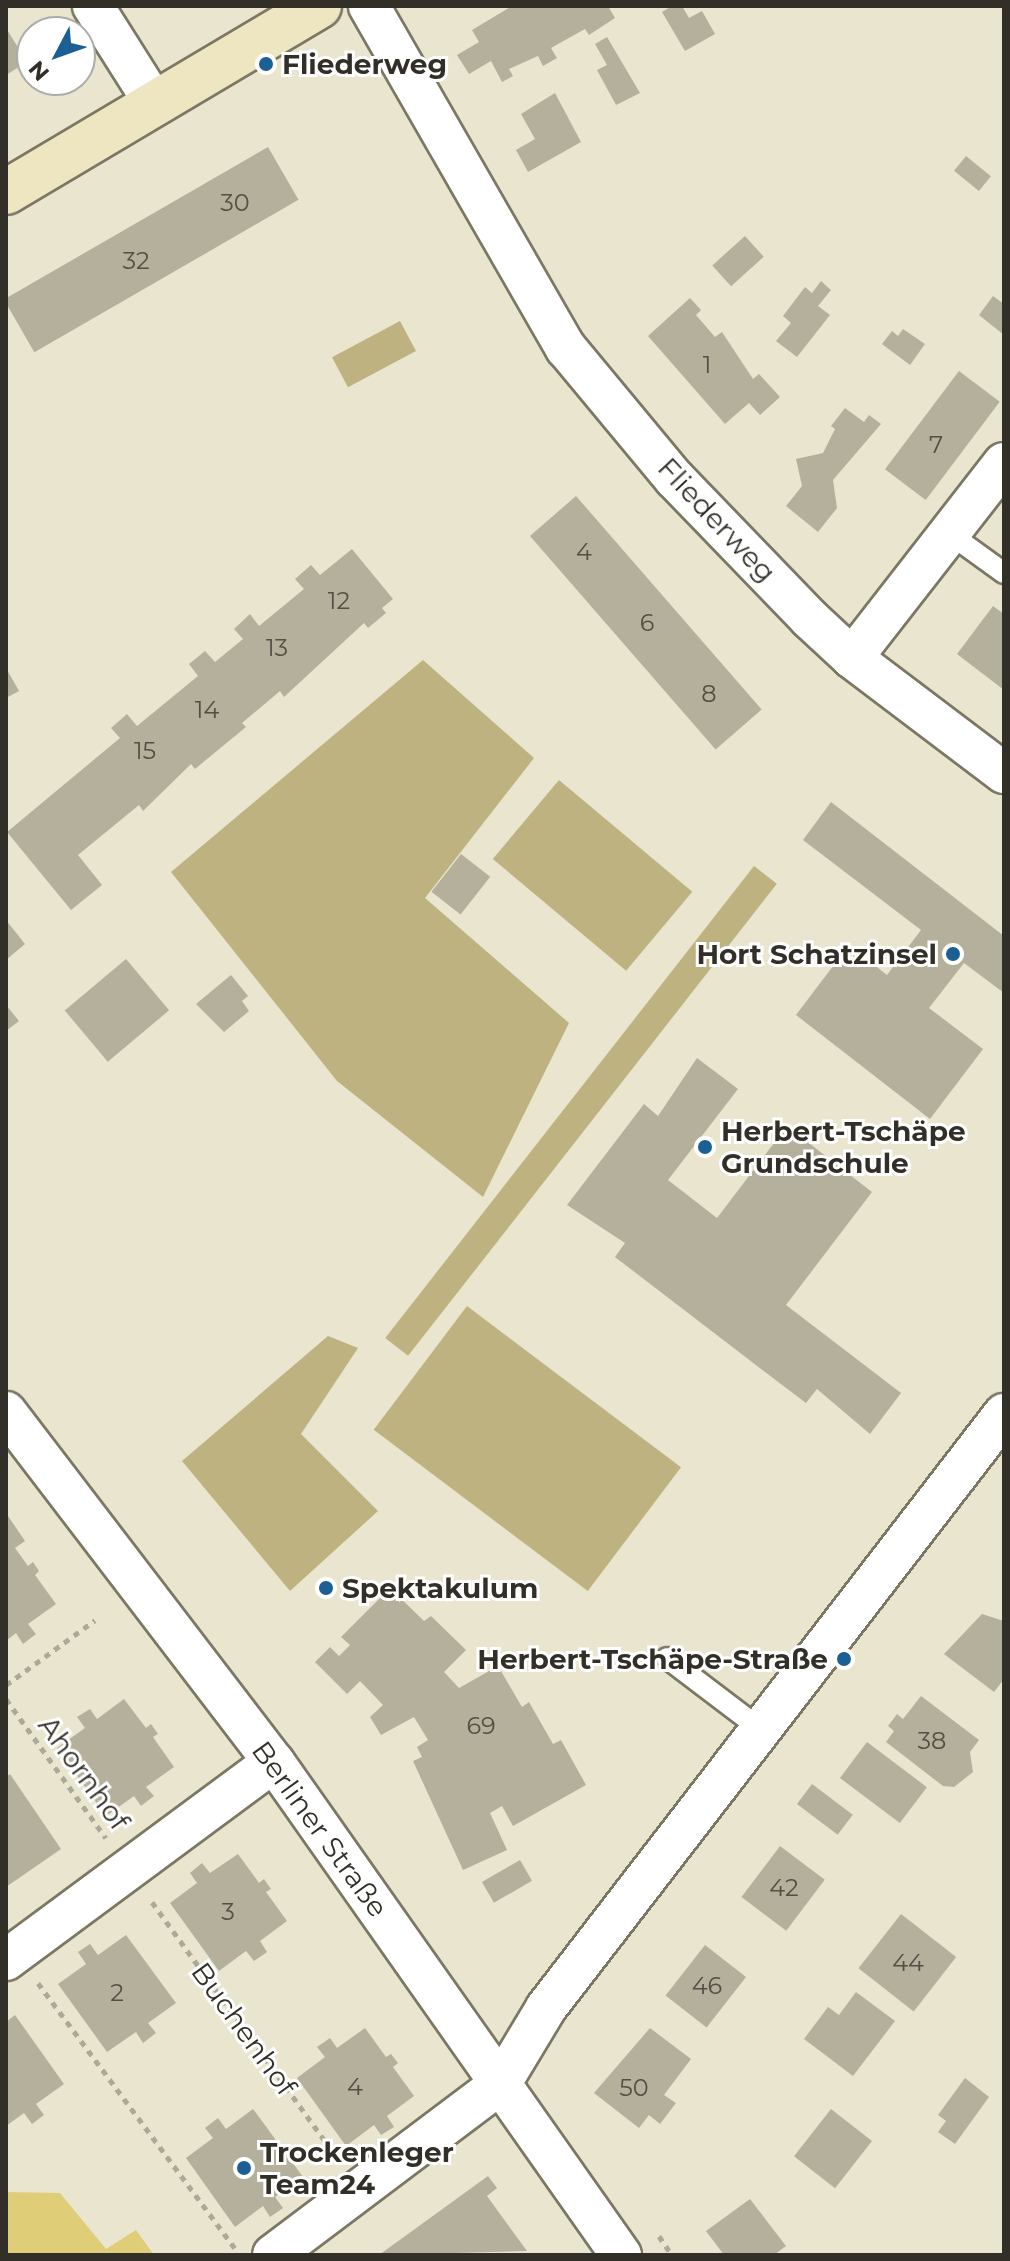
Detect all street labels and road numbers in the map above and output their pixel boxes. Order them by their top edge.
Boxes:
street label: Fliederweg [651,451,783,589]
street label: Ahornhof [31,1710,137,1836]
street label: Berliner Straße [245,1734,395,1924]
street label: Buchenhof [184,1956,304,2102]

